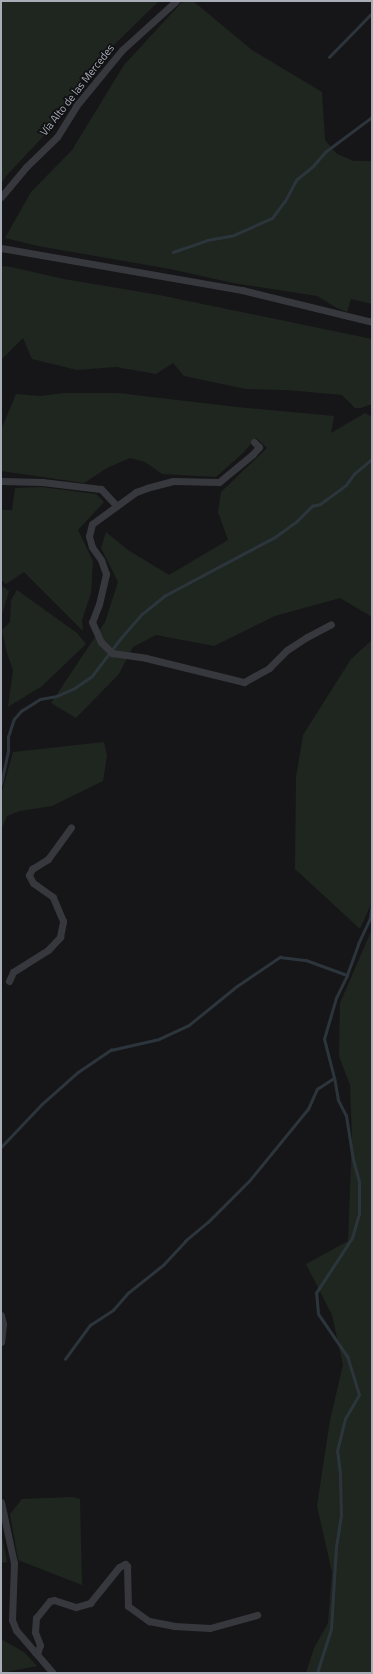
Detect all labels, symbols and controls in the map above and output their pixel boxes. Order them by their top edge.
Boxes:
street label: Vía Alto de las Mercedes [37,42,117,138]

